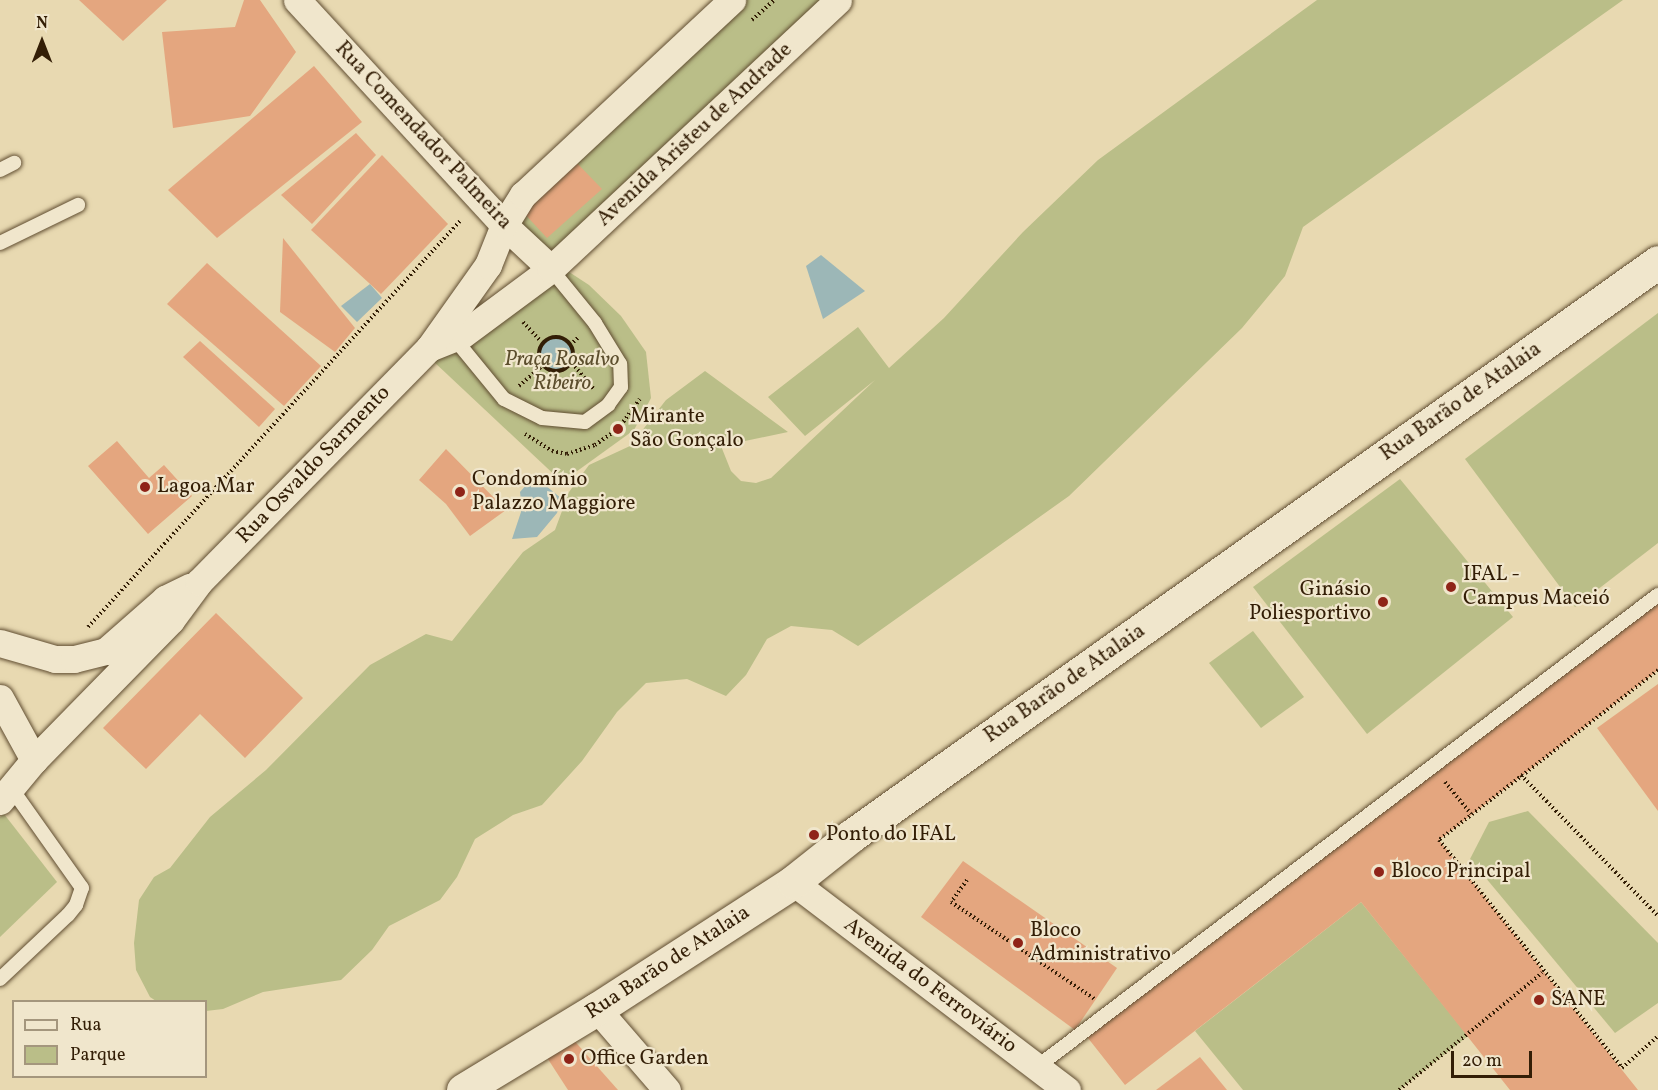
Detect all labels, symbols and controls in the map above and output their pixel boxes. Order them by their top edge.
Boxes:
north arrow [12,12,72,72]
text: N [36,13,48,35]
street label: Rua Comendador Palmeira [329,37,517,235]
street label: Avenida Aristeu de Andrade [592,38,798,232]
street label: Rua Barão de Atalaia [1376,337,1546,467]
park label: Praça Rosalvo Ribeiro [505,347,619,397]
street label: Rua Osvaldo Sarmento [232,381,396,549]
place label: Mirante São Gonçalo [630,404,744,454]
marker: Mirante São Gonçalo [611,422,625,436]
place label: Condomínio Palazzo Maggiore [472,467,636,517]
place label: Lagoa Mar [157,474,255,500]
marker: Lagoa Mar [138,480,152,494]
marker: Condomínio Palazzo Maggiore [453,485,467,499]
place label: IFAL - Campus Maceió [1463,562,1610,612]
place label: Ginásio Poliesportivo [1249,577,1371,627]
marker: IFAL - Campus Maceió [1444,580,1458,594]
marker: Ginásio Poliesportivo [1376,595,1390,609]
street label: Rua Barão de Atalaia [980,619,1150,749]
place label: Ponto do IFAL [826,822,956,848]
marker: Ponto do IFAL [807,828,821,842]
place label: Bloco Principal [1391,859,1531,885]
marker: Bloco Principal [1372,865,1386,879]
street label: Rua Barão de Atalaia [581,900,755,1026]
street label: Avenida do Ferroviário [838,913,1022,1059]
place label: Bloco Administrativo [1030,918,1171,968]
marker: Bloco Administrativo [1011,936,1025,950]
place label: SANE [1551,987,1606,1013]
marker: SANE [1532,993,1546,1007]
legend [12,1000,207,1078]
text: Rua [70,1013,101,1038]
scale bar [1454,1039,1535,1077]
text: Parque [70,1043,125,1068]
place label: Office Garden [581,1046,709,1072]
text: 20 m [1462,1049,1502,1074]
marker: Office Garden [562,1052,576,1066]

